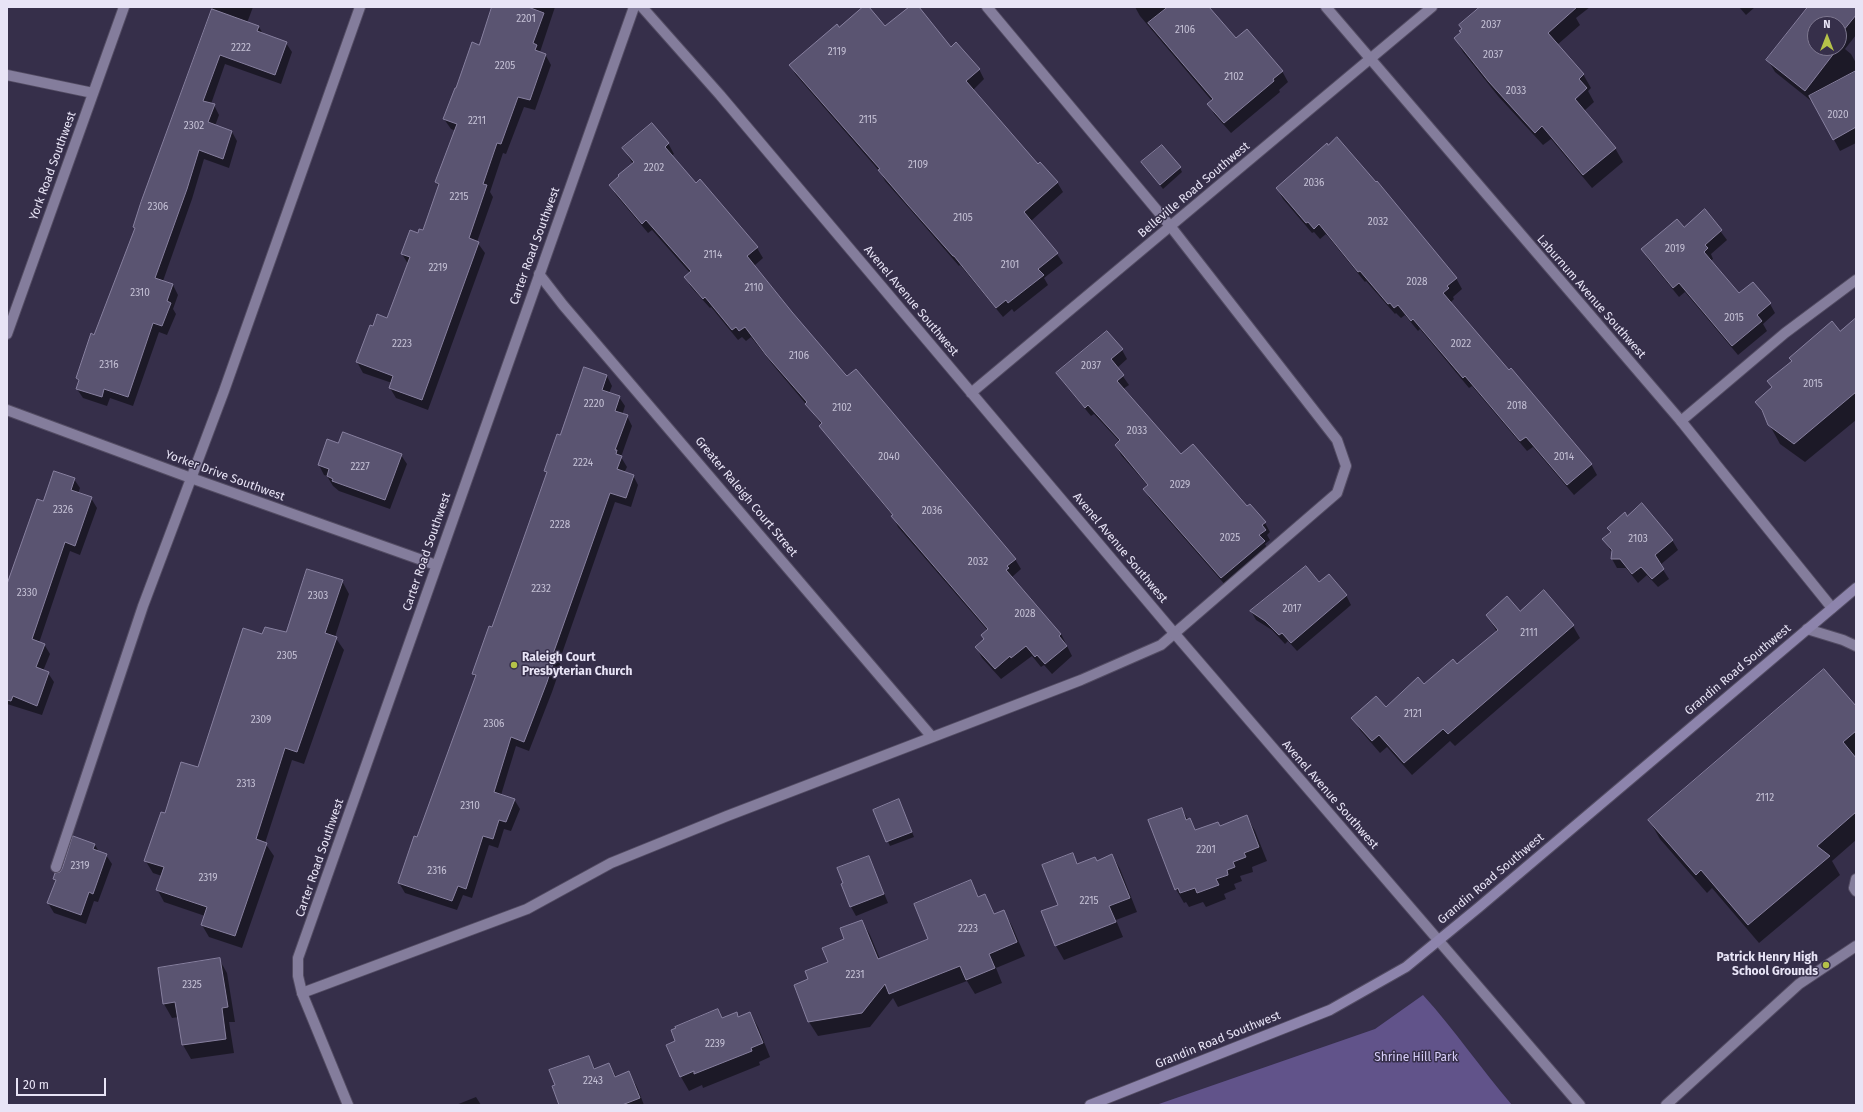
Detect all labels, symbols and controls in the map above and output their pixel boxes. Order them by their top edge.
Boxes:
house number: 2201 [516,13,536,25]
north arrow [1807,16,1847,56]
text: N [1823,18,1831,31]
house number: 2037 [1481,19,1501,31]
house number: 2106 [1175,24,1195,36]
house number: 2222 [231,42,251,54]
house number: 2119 [828,46,846,58]
house number: 2037 [1483,49,1503,61]
house number: 2205 [495,60,515,72]
house number: 2102 [1224,71,1244,83]
house number: 2033 [1506,85,1526,97]
house number: 2020 [1828,109,1848,121]
street label: York Road Southwest [27,110,79,222]
house number: 2115 [859,114,877,126]
house number: 2211 [468,115,486,127]
house number: 2302 [184,120,204,132]
street label: Belleville Road Southwest [1135,139,1253,241]
house number: 2109 [908,159,928,171]
house number: 2202 [644,162,664,174]
house number: 2036 [1304,177,1324,189]
street label: Carter Road Southwest [507,185,563,307]
house number: 2215 [450,191,468,203]
house number: 2306 [148,201,168,213]
house number: 2105 [953,212,973,224]
house number: 2032 [1368,216,1388,228]
street label: Laburnum Avenue Southwest [1534,232,1648,362]
street label: Avenel Avenue Southwest [861,243,961,359]
house number: 2019 [1665,243,1685,255]
house number: 2114 [704,249,722,261]
house number: 2101 [1001,259,1019,271]
house number: 2219 [428,262,448,274]
house number: 2028 [1407,276,1427,288]
house number: 2110 [745,282,763,294]
house number: 2310 [130,287,150,299]
house number: 2015 [1724,312,1744,324]
house number: 2223 [392,338,412,350]
house number: 2022 [1451,338,1471,350]
house number: 2106 [789,350,809,362]
house number: 2316 [99,359,119,371]
house number: 2037 [1081,360,1101,372]
house number: 2015 [1803,378,1823,390]
house number: 2220 [584,398,604,410]
house number: 2018 [1507,400,1527,412]
house number: 2102 [832,402,852,414]
house number: 2033 [1127,425,1147,437]
street label: Greater Raleigh Court Street [692,434,800,560]
street label: Yorker Drive Southwest [163,448,287,504]
house number: 2040 [878,451,900,463]
house number: 2014 [1554,451,1574,463]
house number: 2224 [573,457,593,469]
house number: 2227 [350,461,370,473]
house number: 2029 [1170,479,1190,491]
street label: Avenel Avenue Southwest [1070,490,1170,606]
street label: Carter Road Southwest [400,491,454,613]
house number: 2326 [53,504,73,516]
house number: 2036 [922,505,942,517]
house number: 2228 [550,519,570,531]
house number: 2025 [1220,532,1240,544]
house number: 2103 [1628,533,1648,545]
house number: 2032 [968,556,988,568]
house number: 2232 [531,583,551,595]
house number: 2330 [17,587,37,599]
house number: 2303 [308,590,328,602]
house number: 2017 [1282,603,1302,615]
house number: 2028 [1015,608,1035,620]
street label: Grandin Road Southwest [1682,621,1794,719]
house number: 2111 [1520,627,1538,639]
house number: 2305 [277,650,297,662]
place label: Raleigh Court Presbyterian Church [522,651,632,679]
marker: Raleigh Court Presbyterian Church [509,660,519,670]
house number: 2121 [1404,708,1422,720]
house number: 2309 [251,714,271,726]
house number: 2306 [484,718,504,730]
street label: Avenel Avenue Southwest [1279,738,1381,852]
house number: 2313 [237,778,255,790]
house number: 2112 [1756,792,1774,804]
street label: Carter Road Southwest [293,797,347,919]
house number: 2310 [460,800,480,812]
street label: Grandin Road Southwest [1435,830,1547,928]
house number: 2201 [1196,844,1216,856]
house number: 2319 [70,860,90,872]
house number: 2316 [427,865,447,877]
house number: 2319 [198,872,218,884]
house number: 2215 [1080,895,1098,907]
house number: 2223 [958,923,978,935]
place label: Patrick Henry High School Grounds [1716,951,1818,979]
marker: Patrick Henry High School Grounds [1821,960,1831,970]
house number: 2231 [846,969,864,981]
house number: 2325 [182,979,202,991]
street label: Grandin Road Southwest [1153,1008,1283,1072]
house number: 2239 [705,1038,725,1050]
park label: Shrine Hill Park [1374,1051,1458,1065]
scale bar [18,1070,108,1096]
house number: 2243 [583,1075,603,1087]
text: 20 m [23,1078,49,1092]

